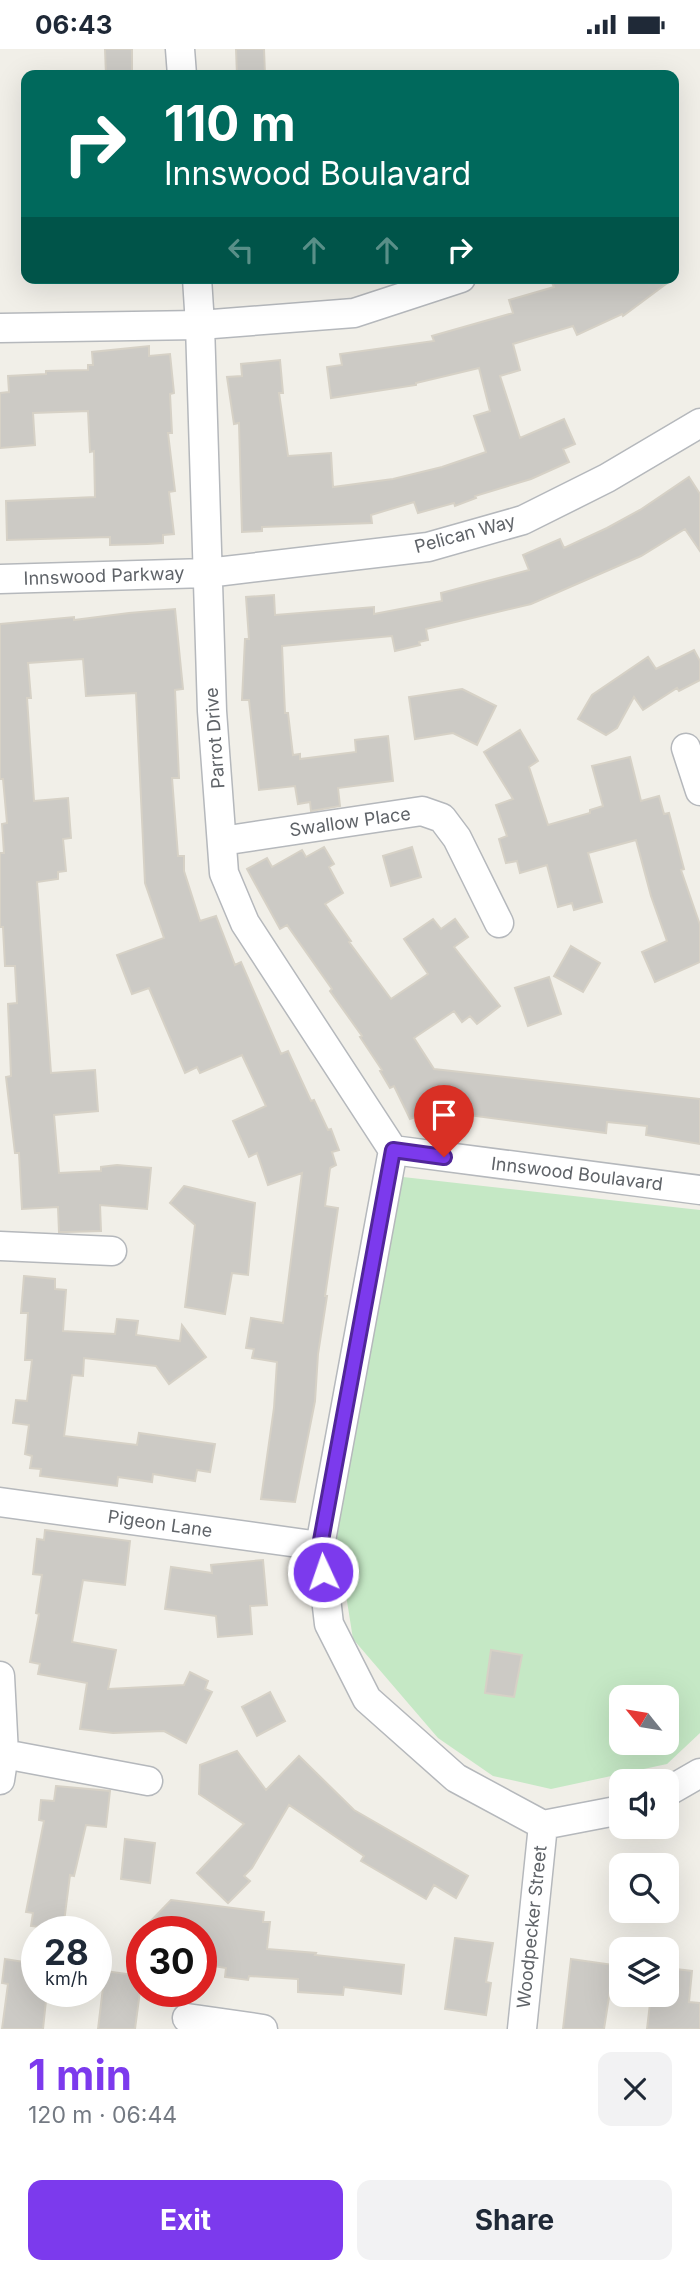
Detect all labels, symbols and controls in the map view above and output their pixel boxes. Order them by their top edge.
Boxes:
text: 06:43 [35,9,112,40]
text: 110 m [164,94,296,153]
icon: right [49,98,140,189]
text: Innswood Boulavard [164,154,471,193]
icon: left [222,231,260,269]
icon: ahead [295,231,333,269]
icon: ahead [368,231,406,269]
icon: right [441,231,479,269]
street label: Pelican Way [412,510,518,557]
street label: Innswood Parkway [23,562,185,589]
street label: Parrot Drive [200,687,229,789]
street label: Swallow Place [288,803,412,840]
pin [414,1085,474,1157]
icon: arrive [425,1096,463,1134]
street label: Innswood Boulavard [490,1153,664,1194]
street label: Pigeon Lane [106,1506,214,1541]
position arrow [286,1535,360,1609]
north arrow [609,1685,679,1755]
map controls [609,1685,679,2007]
button: sound [609,1769,679,1839]
street label: Woodpecker Street [512,1844,551,2010]
button: search [609,1853,679,1923]
speed limit sign: 30 [126,1916,217,2007]
text: 28 [44,1931,89,1973]
button: layers [609,1937,679,2007]
text: km/h [45,1968,88,1989]
text: 1 min [28,2049,132,2100]
button: close [598,2052,672,2126]
text: 120 m · 06:44 [28,2101,177,2129]
button: Exit [28,2180,343,2260]
button: Share [357,2180,672,2260]

